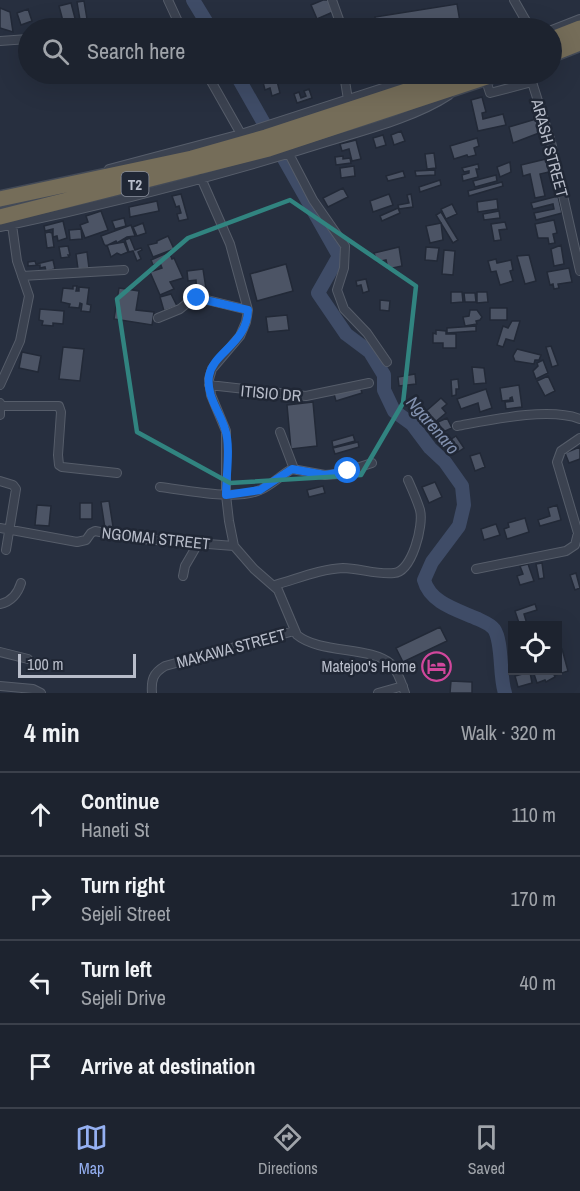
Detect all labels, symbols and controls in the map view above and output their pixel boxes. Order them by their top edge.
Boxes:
search box [18,18,562,84]
icon: search [39,35,72,68]
text: Search here [87,36,185,66]
street label: ARASH STREET [526,96,574,199]
road number: T2 [122,172,148,196]
route end [183,284,209,310]
street label: ITISIO DR [240,379,303,407]
water label: Ngarenaro [401,390,465,460]
route start [334,457,360,483]
street label: NGOMAI STREET [101,521,211,555]
map controls [508,621,562,675]
button: locate [508,621,562,675]
street label: MAKAWA STREET [174,623,288,673]
hotel icon: Matejoo's Home [421,650,453,682]
scale bar [18,651,136,678]
text: 100 m [27,653,63,675]
place label: Matejoo's Home [322,655,416,677]
text: 4 min [24,715,80,750]
text: Walk · 320 m [461,719,556,746]
text: Continue [81,786,159,816]
icon: ahead [24,798,57,831]
text: 110 m [512,801,556,828]
text: Haneti St [81,816,149,843]
text: Turn right [81,870,165,900]
icon: right [24,882,57,915]
text: 170 m [510,885,556,912]
text: Sejeli Street [81,900,170,927]
text: Turn left [81,954,152,984]
icon: left [24,966,57,999]
text: 40 m [520,969,556,996]
text: Sejeli Drive [81,984,166,1011]
icon: arrive [24,1050,57,1083]
text: Arrive at destination [81,1051,255,1081]
tab: Map [75,1121,108,1179]
tab: Directions [258,1121,318,1179]
tab: Saved [468,1121,505,1179]

